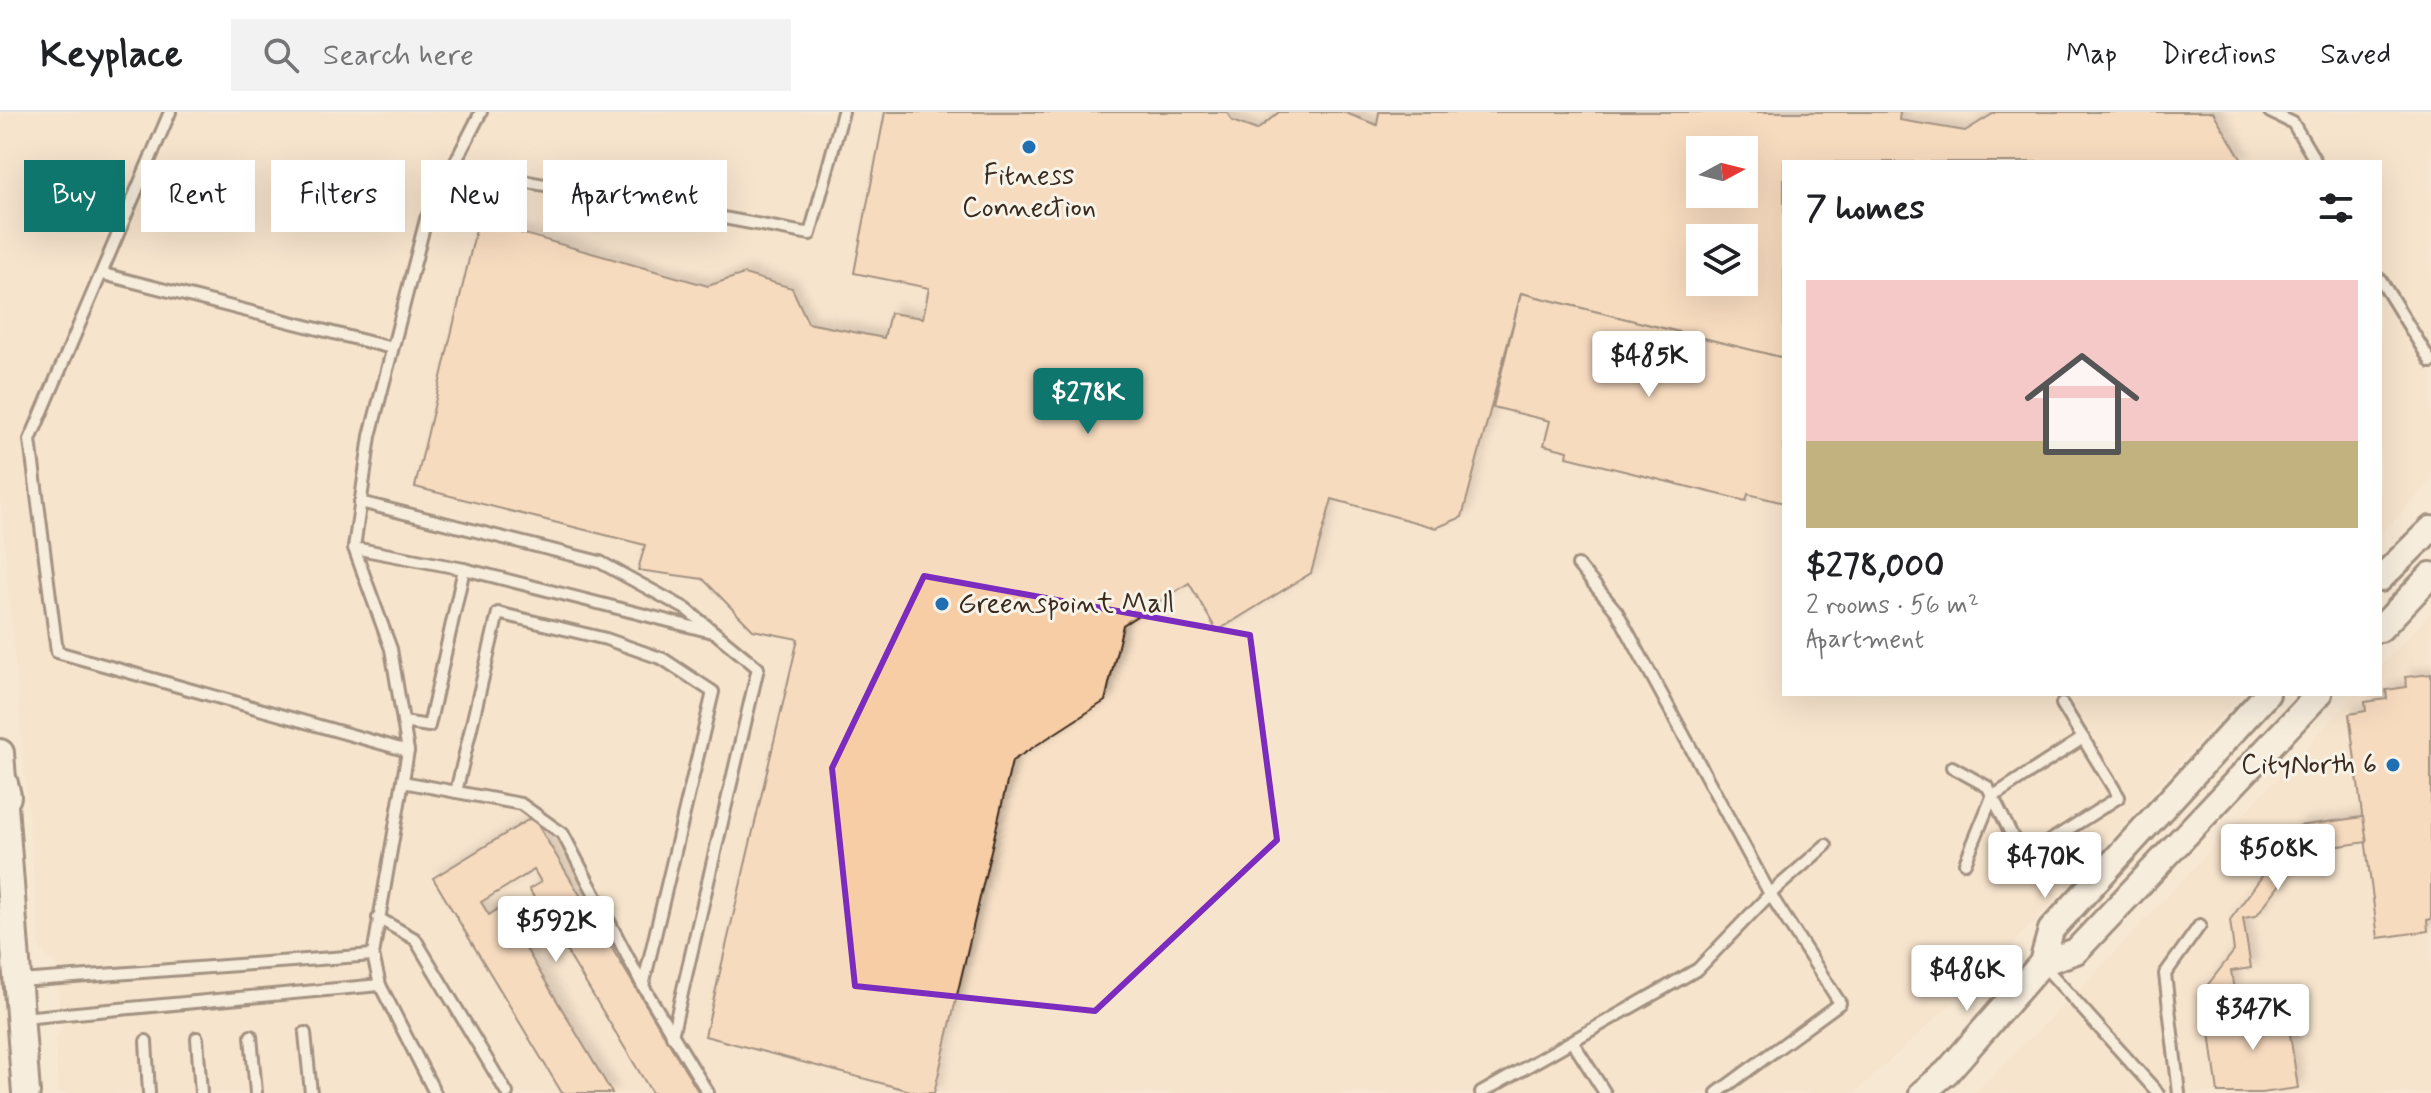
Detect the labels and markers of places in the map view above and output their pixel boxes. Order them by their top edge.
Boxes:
marker: Fitness Connection [1020,138,1038,156]
place label: Fitness Connection [962,158,1096,227]
pin: $485K [1593,331,1705,399]
pin: $278K [1032,368,1144,436]
place label: Greenspoint Mall [958,586,1175,623]
marker: Greenspoint Mall [933,595,951,613]
place label: CityNorth 6 [2241,747,2377,784]
marker: CityNorth 6 [2384,756,2402,774]
pin: $508K [2222,824,2334,892]
pin: $470K [1989,832,2101,900]
pin: $592K [500,896,612,964]
pin: $486K [1911,945,2023,1013]
pin: $347K [2197,984,2309,1052]

